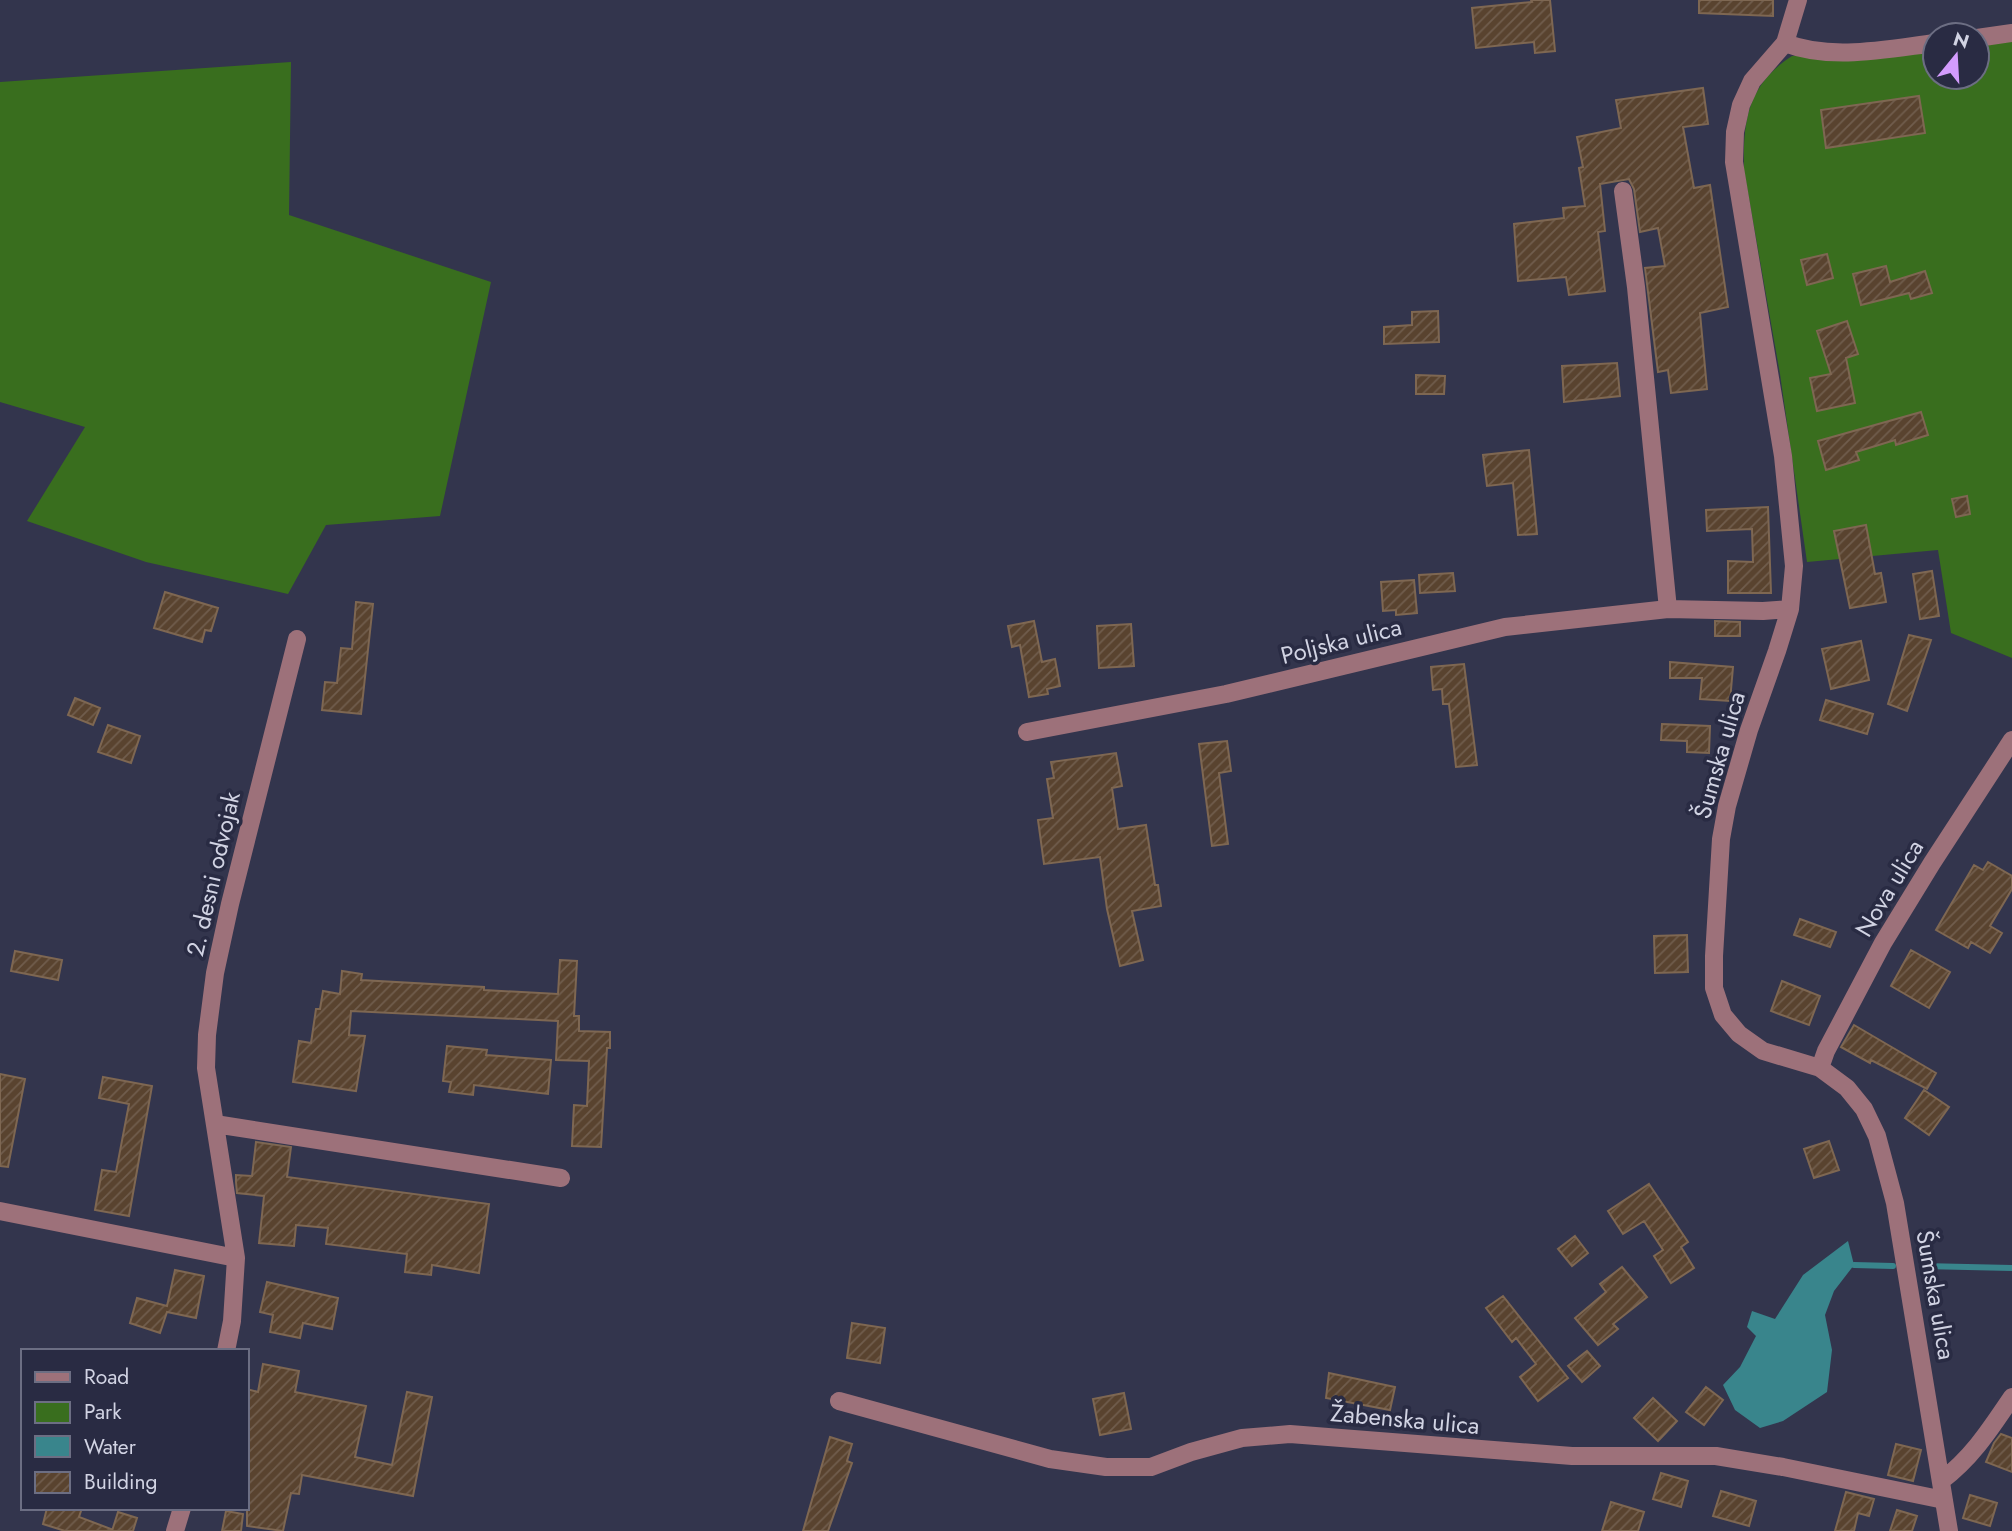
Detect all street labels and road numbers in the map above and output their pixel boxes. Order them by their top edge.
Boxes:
street label: Poljska ulica [1277,609,1405,673]
street label: Šumska ulica [1684,687,1754,823]
street label: 2. desni odvojak [177,788,249,960]
street label: Nova ulica [1846,833,1932,943]
street label: Šumska ulica [1907,1228,1965,1362]
street label: Žabenska ulica [1329,1395,1481,1443]

